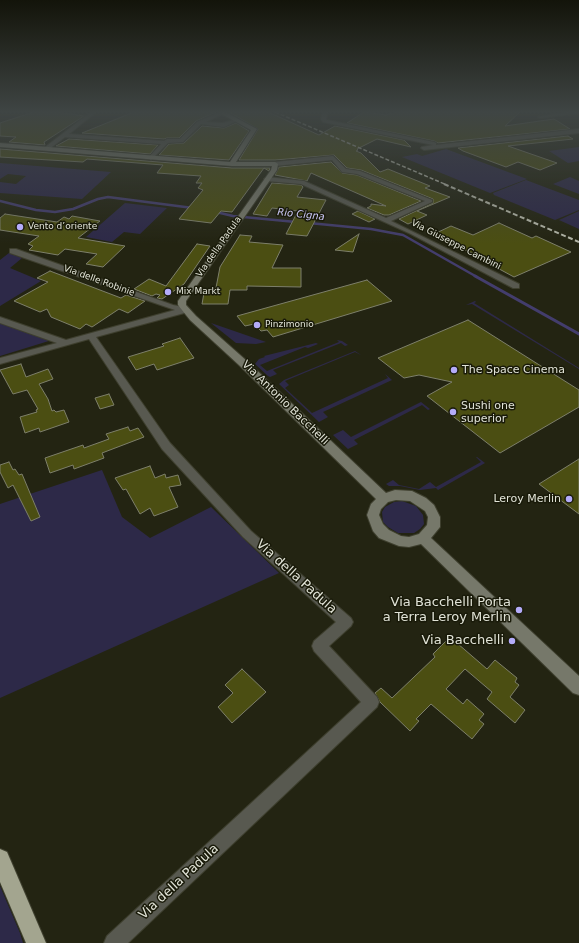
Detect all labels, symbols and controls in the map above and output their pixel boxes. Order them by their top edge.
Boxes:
water label: Rio Cigna [277,207,325,223]
street label: Via della Padula [194,215,244,279]
street label: Via Giuseppe Cambini [409,218,503,272]
marker: Vento d’oriente [15,222,25,232]
place label: Vento d’oriente [28,222,97,232]
street label: Via delle Robinie [62,263,136,299]
marker: Mix Markt [163,287,173,297]
place label: Mix Markt [176,287,220,297]
marker: Pinzimonio [252,320,262,330]
place label: Pinzimonio [265,320,314,330]
street label: Via Antonio Bacchelli [239,358,331,448]
place label: The Space Cinema [462,363,565,377]
marker: The Space Cinema [449,365,459,375]
place label: Sushi one superior [461,399,515,425]
marker: Sushi one superior [448,407,458,417]
place label: Leroy Merlin [493,492,561,506]
marker: Leroy Merlin [564,494,574,504]
street label: Via della Padula [252,537,340,617]
place label: Via Bacchelli Porta a Terra Leroy Merlin [383,595,511,626]
marker: Via Bacchelli Porta a Terra Leroy Merlin [514,605,524,615]
place label: Via Bacchelli [421,633,504,649]
marker: Via Bacchelli [507,636,517,646]
street label: Via della Padula [136,841,222,923]

